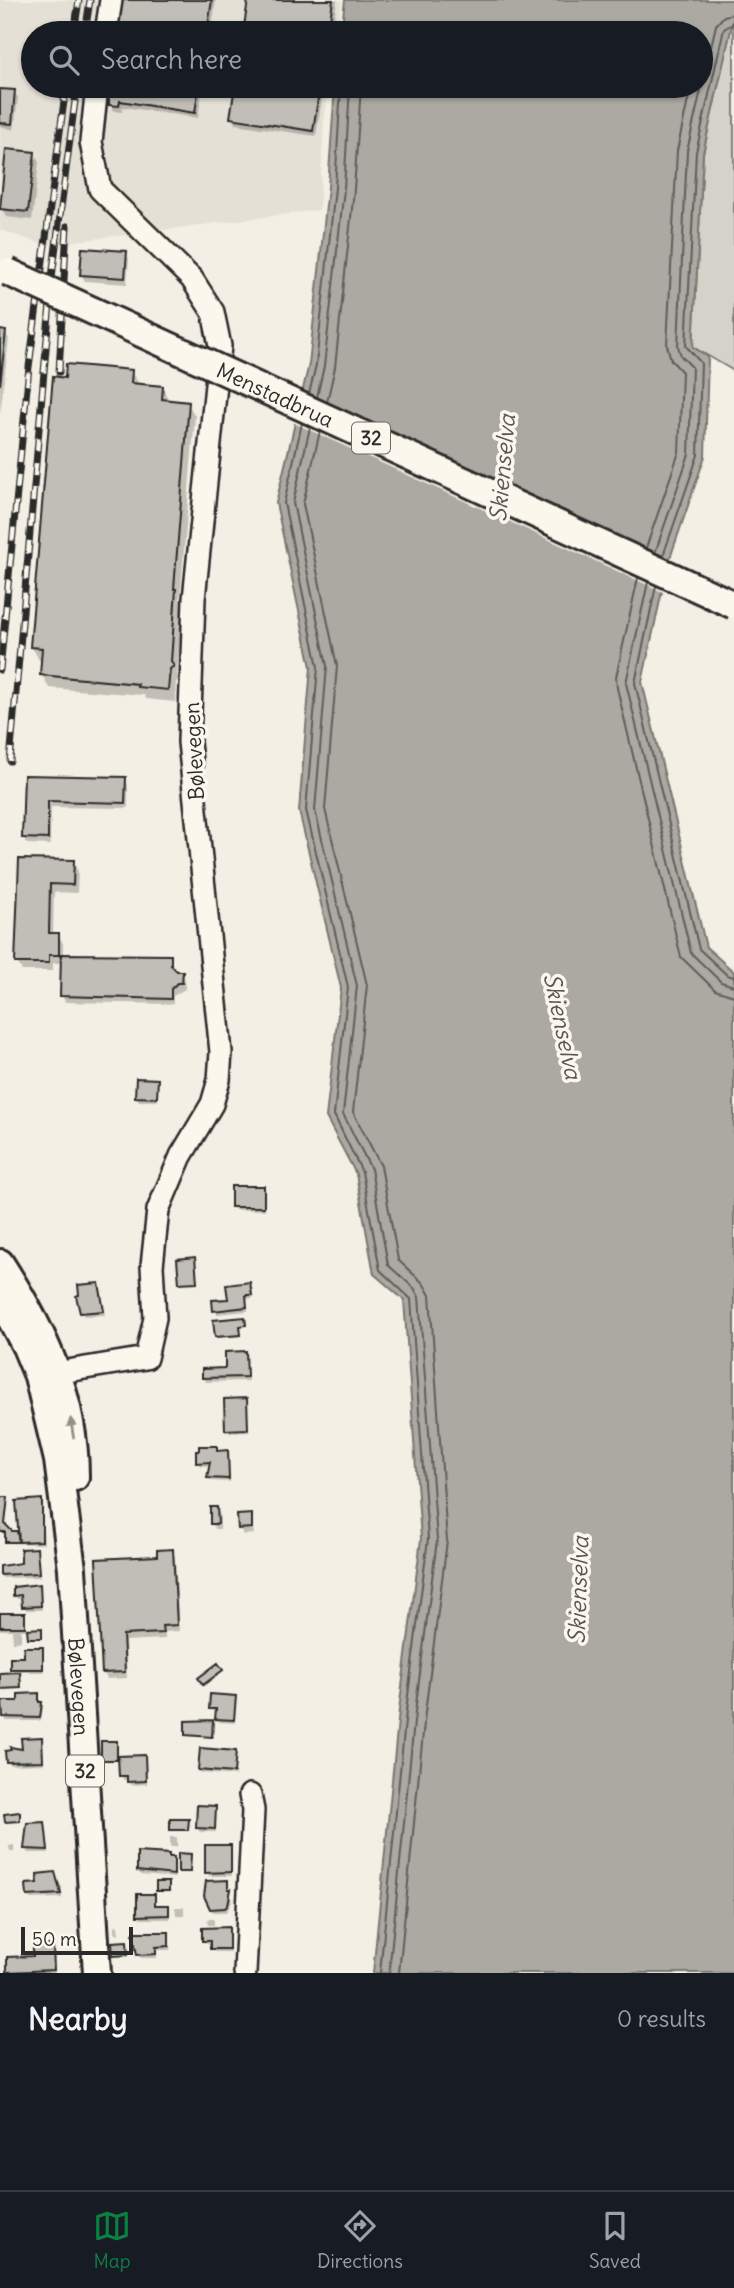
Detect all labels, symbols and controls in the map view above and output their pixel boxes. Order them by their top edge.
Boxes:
search box [21,21,713,98]
icon: search [45,41,83,79]
text: Search here [101,43,242,76]
street label: Menstadbrua [212,356,338,433]
water label: Skienselva [483,411,521,523]
road number: 32 [352,422,390,453]
street label: Bølevegen [178,701,210,801]
water label: Skienselva [538,970,589,1083]
one-way arrow [66,1417,77,1439]
water label: Skienselva [562,1534,594,1644]
street label: Bølevegen [63,1637,96,1737]
road number: 32 [66,1756,104,1786]
scale bar [21,1924,133,1956]
text: 50 m [32,1927,77,1951]
text: Nearby [28,2000,128,2038]
text: 0 results [617,2004,706,2033]
tab: Map [93,2207,131,2273]
tab: Directions [317,2207,403,2273]
tab: Saved [589,2207,641,2273]

